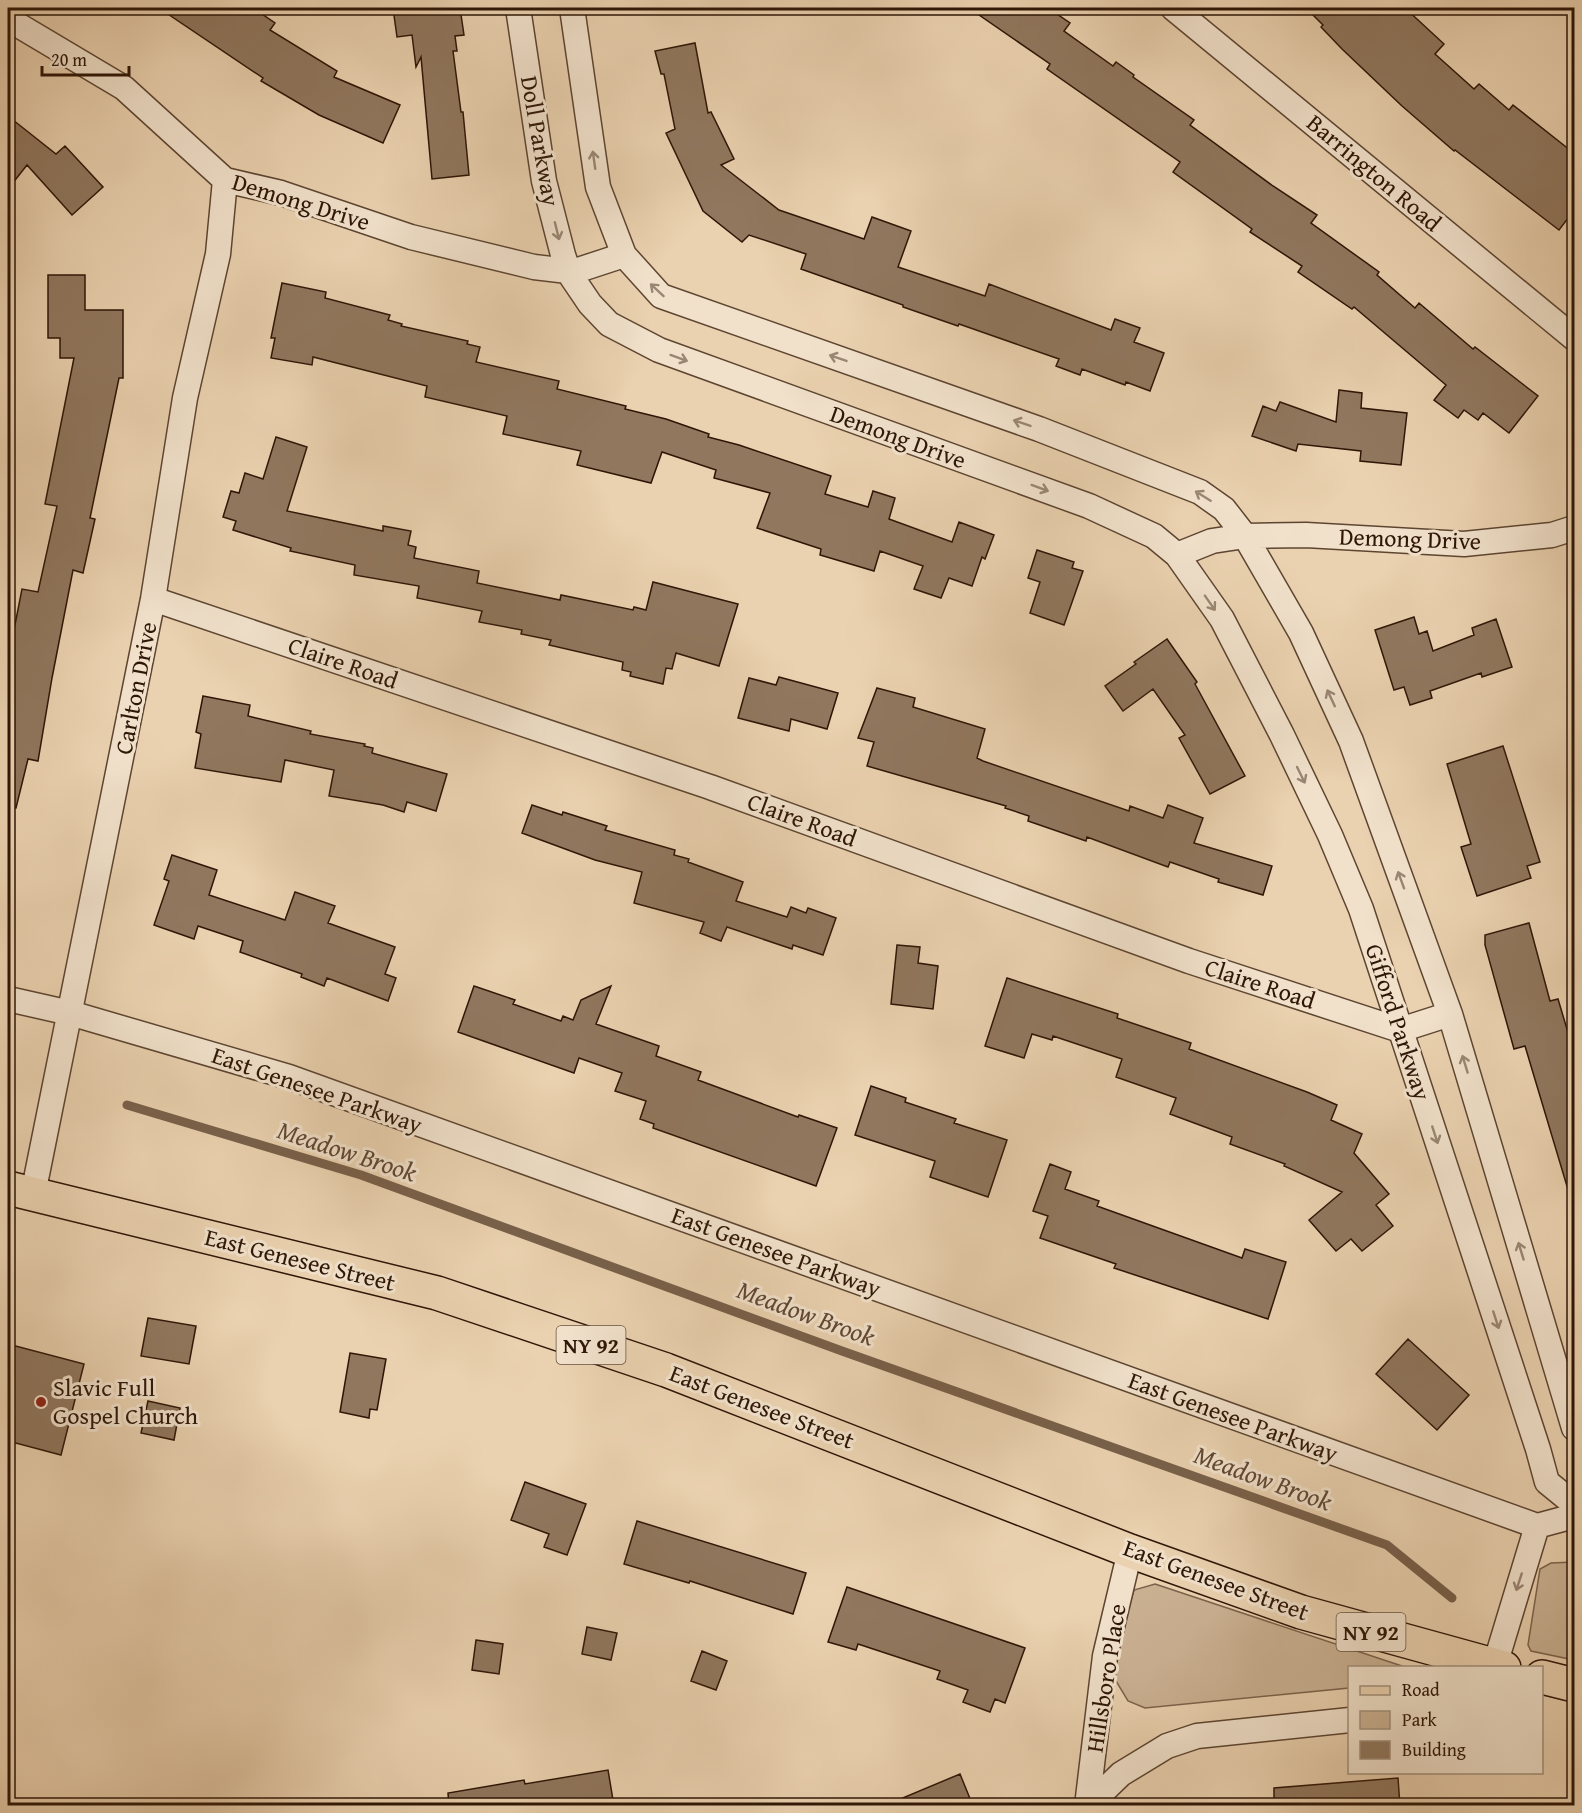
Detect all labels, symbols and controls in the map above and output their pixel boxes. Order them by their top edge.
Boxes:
scale bar [42,39,129,77]
text: 20 m [51,46,87,73]
street label: Doll Parkway [512,73,569,209]
street label: Barrington Road [1299,106,1450,240]
one-way arrow [588,151,599,170]
street label: Demong Drive [228,164,374,239]
one-way arrow [551,221,563,240]
one-way arrow [649,283,664,297]
one-way arrow [830,352,848,363]
one-way arrow [669,353,688,364]
street label: Demong Drive [825,396,971,477]
one-way arrow [1013,417,1032,428]
one-way arrow [1030,483,1049,494]
one-way arrow [1195,489,1212,501]
street label: Demong Drive [1338,519,1482,558]
one-way arrow [1204,594,1217,611]
street label: Carlton Drive [106,619,166,757]
street label: Claire Road [283,627,403,698]
one-way arrow [1325,690,1336,708]
one-way arrow [1296,766,1308,784]
street label: Claire Road [743,784,862,856]
one-way arrow [1395,871,1406,890]
street label: Gifford Parkway [1357,939,1440,1105]
street label: Claire Road [1200,949,1320,1018]
street label: East Genesee Parkway [207,1037,427,1142]
one-way arrow [1459,1055,1470,1074]
water label: Meadow Brook [273,1110,422,1191]
one-way arrow [1430,1125,1441,1144]
street label: East Genesee Parkway [667,1197,886,1306]
street label: East Genesee Street [201,1219,399,1300]
one-way arrow [1515,1242,1526,1261]
water label: Meadow Brook [732,1270,881,1356]
one-way arrow [1491,1310,1502,1329]
road number: NY 92 [556,1326,626,1364]
street label: East Genesee Street [665,1355,860,1458]
street label: East Genesee Parkway [1124,1362,1343,1471]
place label: Slavic Full Gospel Church [53,1370,198,1433]
marker: Slavic Full Gospel Church [34,1395,48,1409]
water label: Meadow Brook [1189,1435,1338,1521]
street label: East Genesee Street [1119,1530,1314,1629]
one-way arrow [1513,1572,1524,1591]
street label: Hillsboro Place [1076,1601,1135,1755]
road number: NY 92 [1336,1613,1406,1651]
legend [1348,1666,1543,1774]
text: Road [1402,1676,1440,1703]
text: Park [1402,1706,1438,1733]
text: Building [1402,1736,1466,1763]

